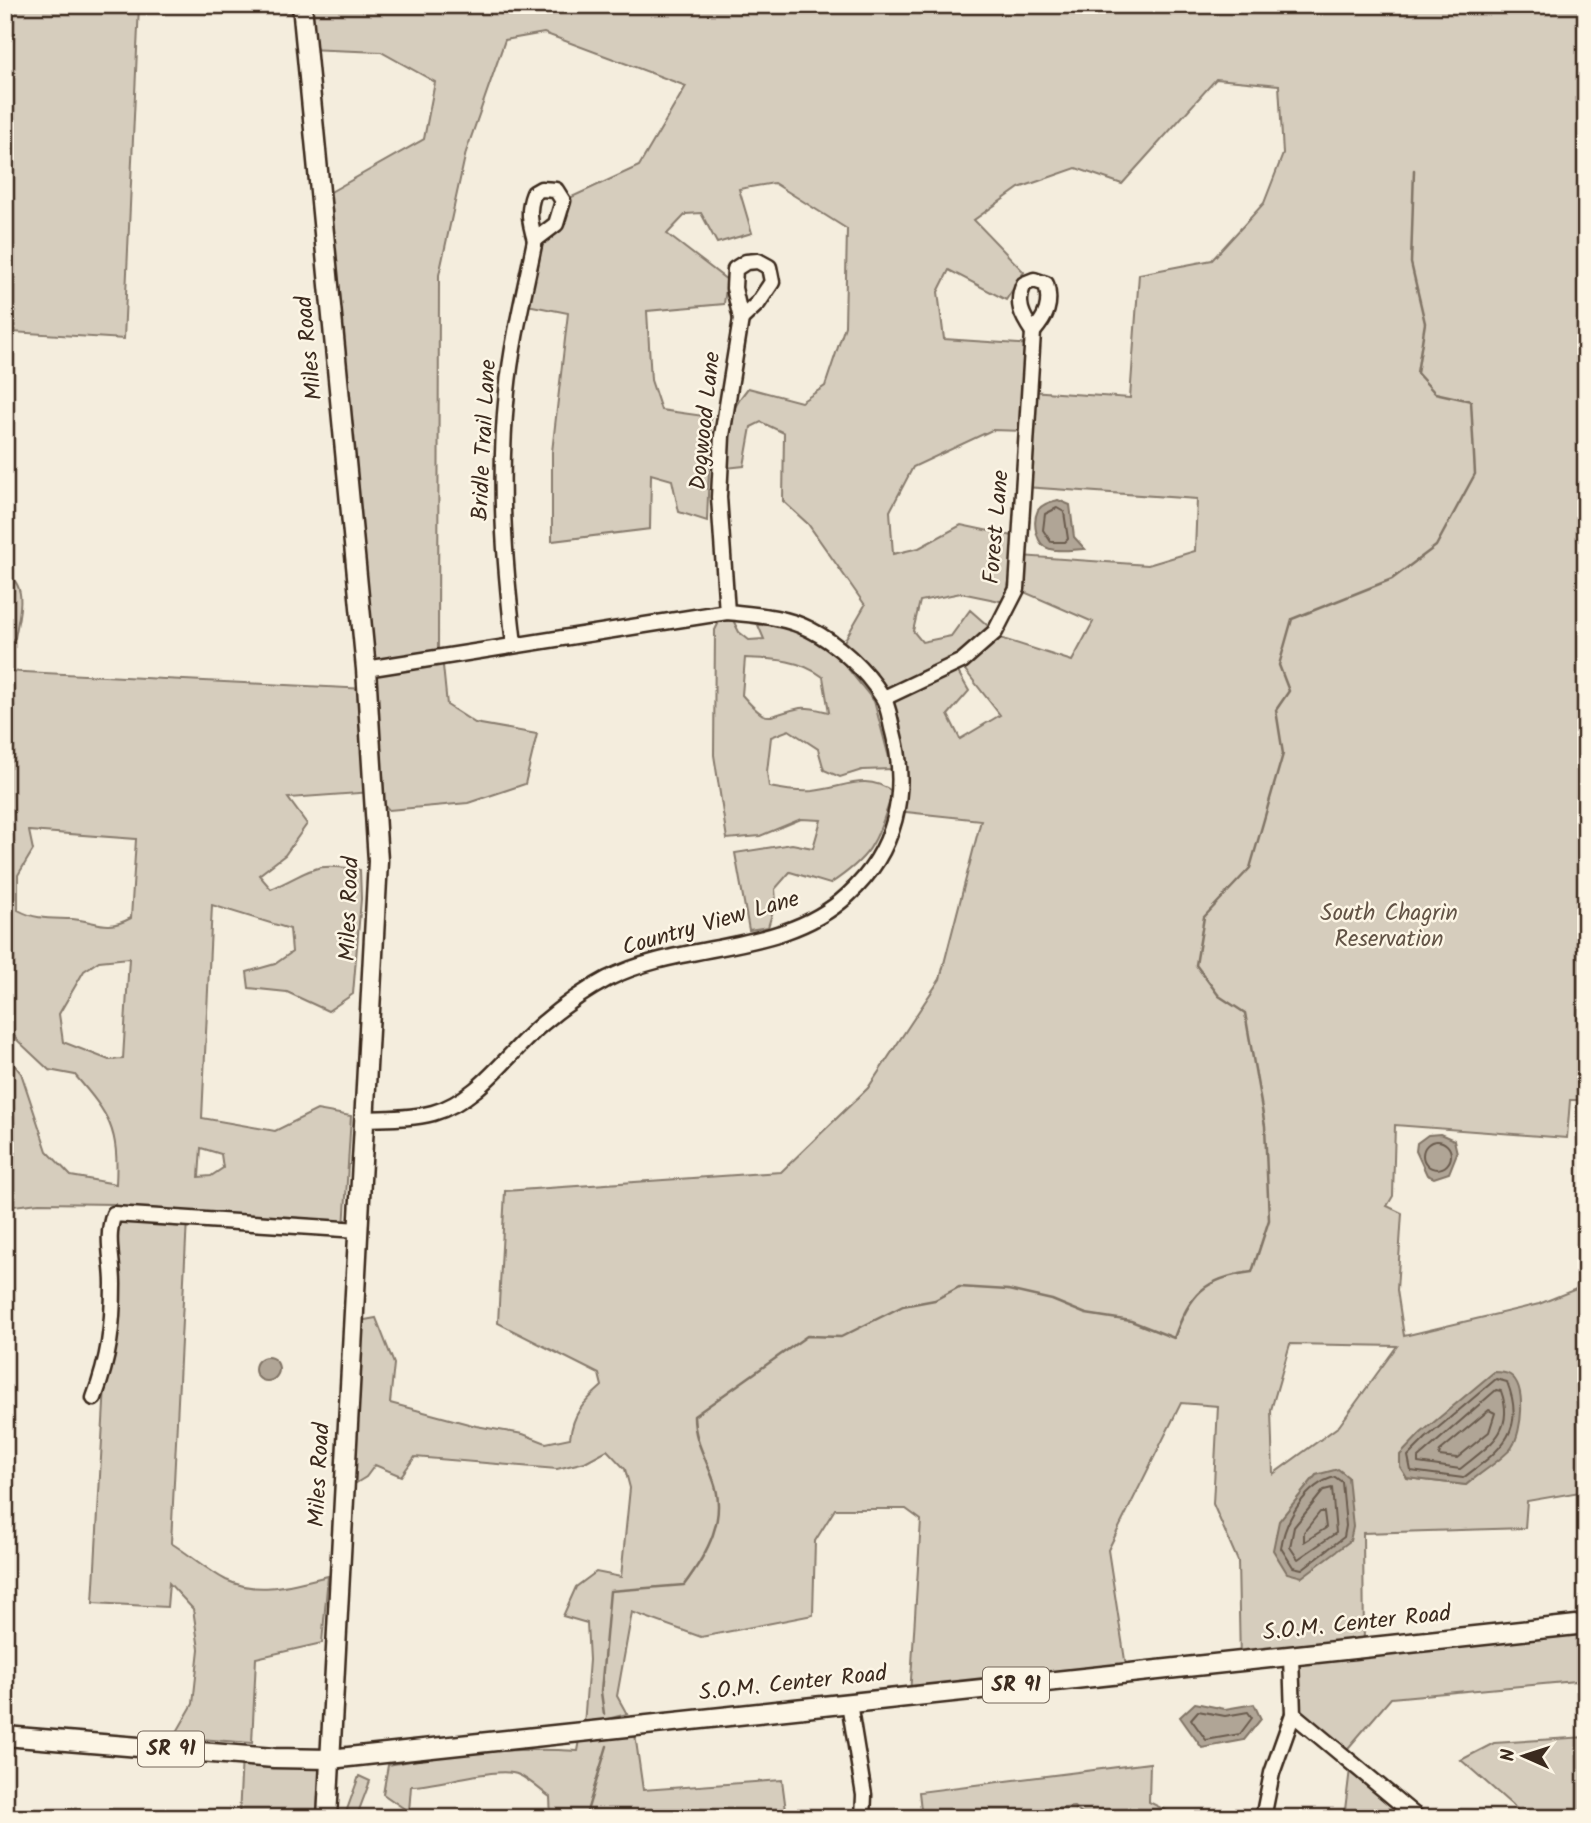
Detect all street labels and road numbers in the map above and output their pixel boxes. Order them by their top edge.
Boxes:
street label: Miles Road [287,294,333,402]
street label: Dogwood Lane [681,350,731,492]
street label: Bridle Trail Lane [463,358,507,522]
street label: Forest Lane [974,469,1020,585]
street label: Miles Road [330,856,370,962]
street label: Country View Lane [618,882,804,966]
street label: Miles Road [299,1421,341,1528]
street label: S.O.M. Center Road [1261,1596,1453,1652]
street label: S.O.M. Center Road [697,1656,889,1712]
road number: SR 91 [983,1668,1049,1702]
road number: SR 91 [138,1732,204,1766]

